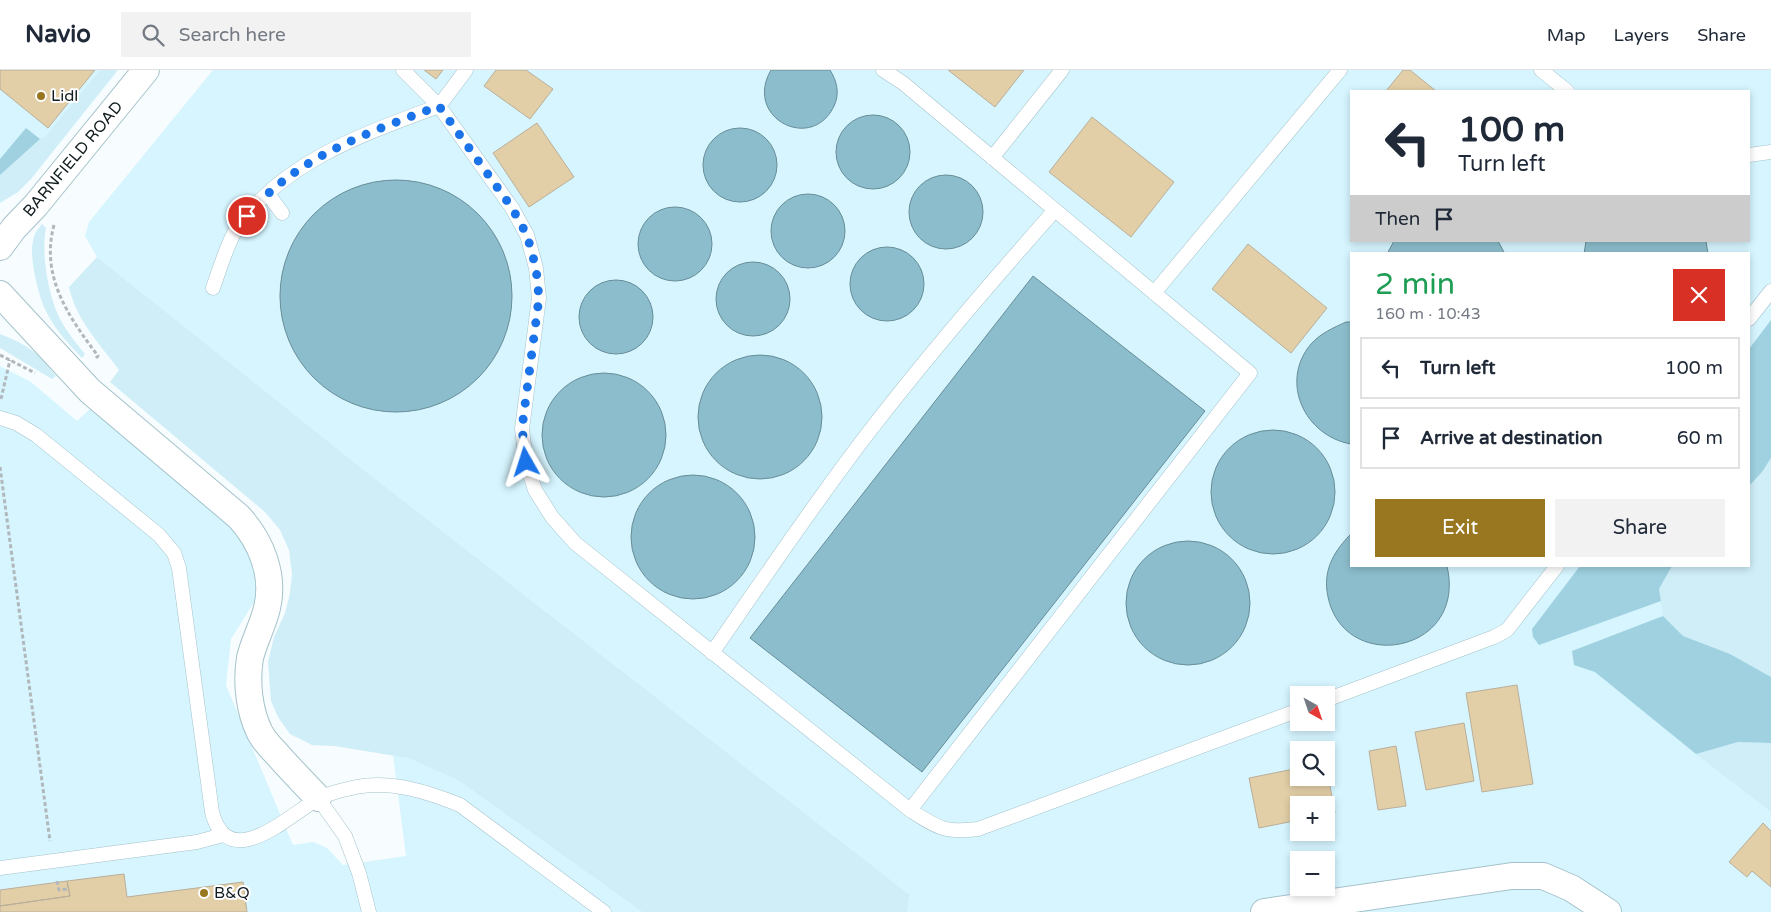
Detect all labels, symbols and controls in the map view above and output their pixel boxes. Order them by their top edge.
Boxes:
search box [121,12,471,57]
text: Navio [25,20,91,49]
icon: search [139,21,167,49]
text: Search here [179,24,286,46]
text: Map [1547,24,1586,46]
text: Layers [1614,24,1669,46]
text: Share [1697,24,1746,46]
place label: Lidl [51,86,78,106]
marker: Lidl [35,90,47,102]
street label: BARNFIELD ROAD [19,97,127,221]
text: 100 m [1458,109,1565,151]
icon: left [1375,110,1440,175]
text: Turn left [1458,151,1546,177]
pin [226,195,268,237]
icon: arrive [233,202,261,230]
icon: arrive [1430,205,1458,233]
text: Then [1375,208,1420,230]
text: 2 min [1375,266,1455,303]
button: close [1673,269,1725,321]
text: 160 m · 10:43 [1375,304,1481,324]
icon: left [1377,354,1405,382]
text: Turn left [1420,357,1496,379]
text: 100 m [1665,357,1723,379]
icon: arrive [1377,424,1405,452]
text: Arrive at destination [1420,427,1603,449]
text: 60 m [1677,427,1723,449]
position arrow [499,435,551,487]
button: Exit [1375,499,1545,557]
button: Share [1555,499,1725,557]
north arrow [1290,686,1335,731]
map controls [1290,686,1335,896]
button: search [1290,741,1335,786]
button: + [1290,796,1335,841]
button: − [1290,851,1335,896]
place label: B&Q [214,883,250,903]
marker: B&Q [198,887,210,899]

